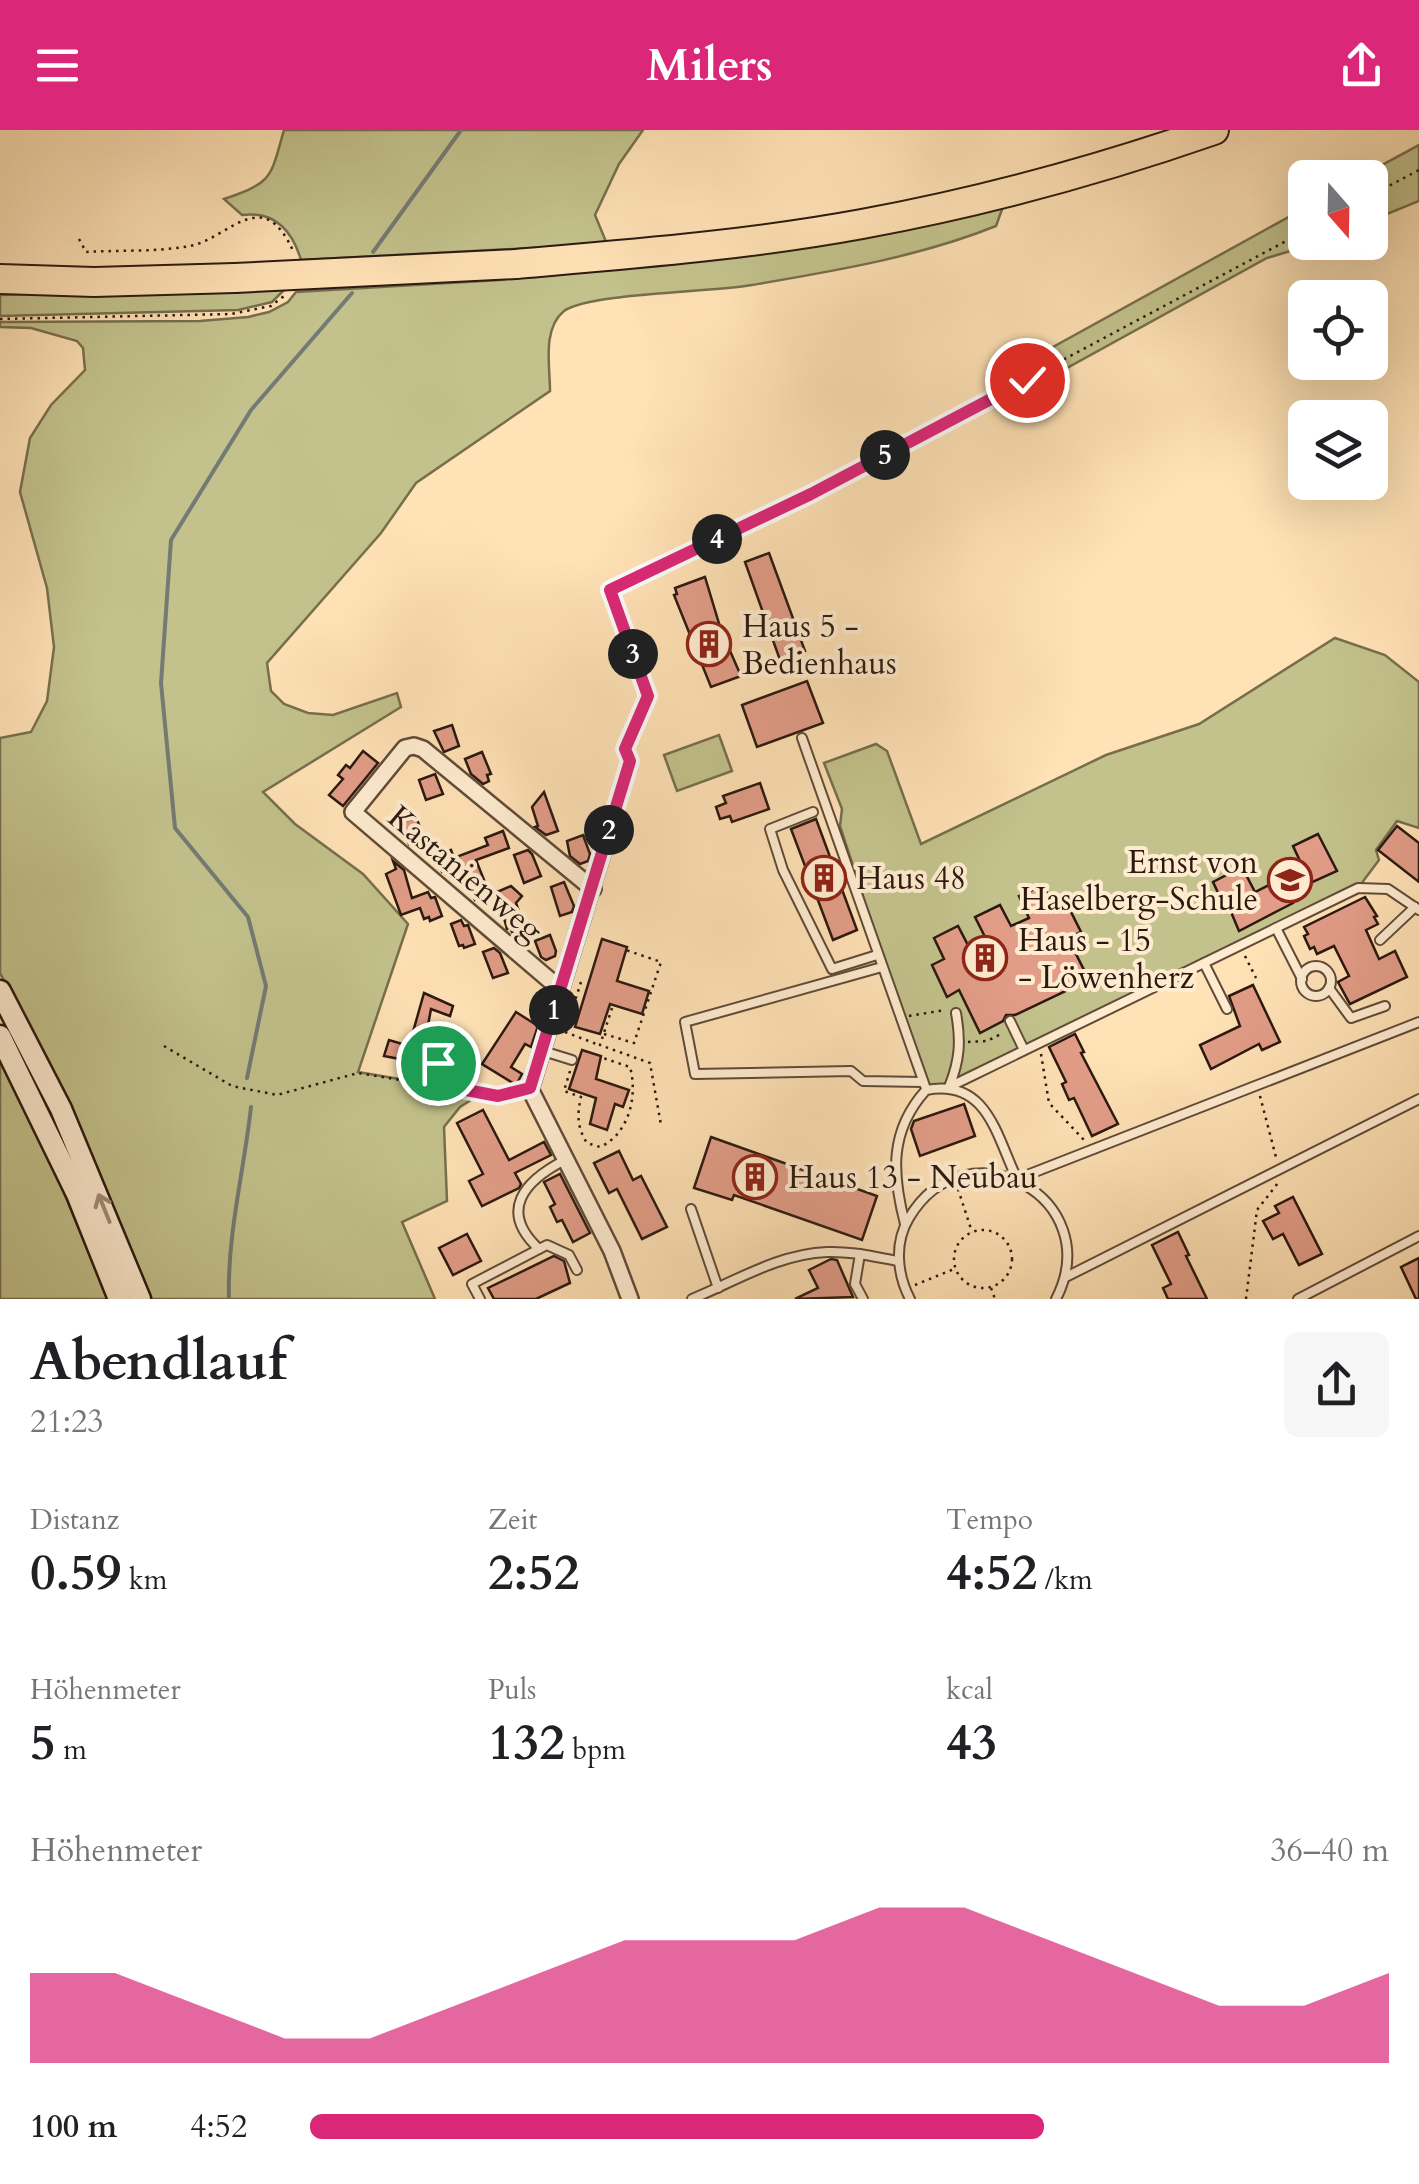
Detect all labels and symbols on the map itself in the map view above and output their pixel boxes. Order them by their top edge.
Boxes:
north arrow [1288,160,1388,260]
pin [985,338,1070,423]
pin: 5 [860,430,910,480]
pin: 4 [692,514,742,564]
place label: Haus 5 - Bedienhaus [742,605,897,686]
building icon: Haus 5 - Bedienhaus [686,621,732,667]
pin: 3 [608,629,658,679]
street label: Kastanienweg [378,796,552,952]
pin: 2 [584,805,634,855]
place label: Ernst von Haselberg-Schule [1020,841,1258,922]
building icon: Haus 48 [801,855,847,901]
place label: Haus 48 [856,857,966,901]
school or university icon: Ernst von Haselberg-Schule [1267,857,1313,903]
place label: Haus - 15 - Löwenherz [1018,919,1194,1000]
building icon: Haus - 15 - Löwenherz [962,935,1008,981]
pin: 1 [529,985,579,1035]
pin [396,1021,481,1106]
building icon: Haus 13 - Neubau [732,1154,778,1200]
place label: Haus 13 - Neubau [788,1156,1038,1200]
one-way arrow [94,1194,112,1224]

